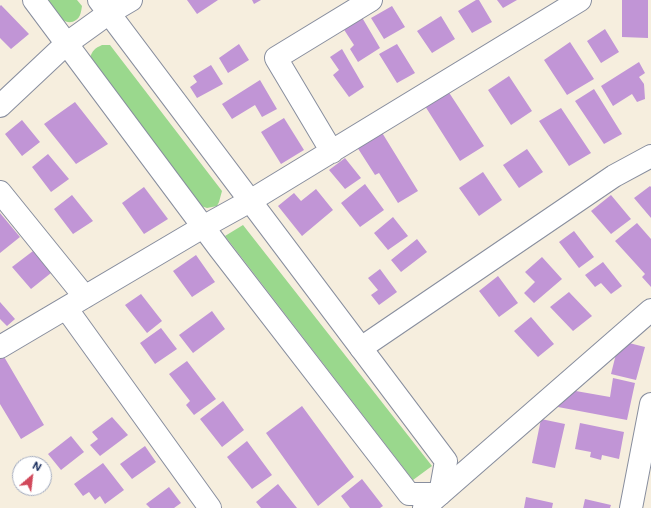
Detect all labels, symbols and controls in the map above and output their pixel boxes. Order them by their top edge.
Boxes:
north arrow [12,456,52,496]
text: N [30,457,45,474]

